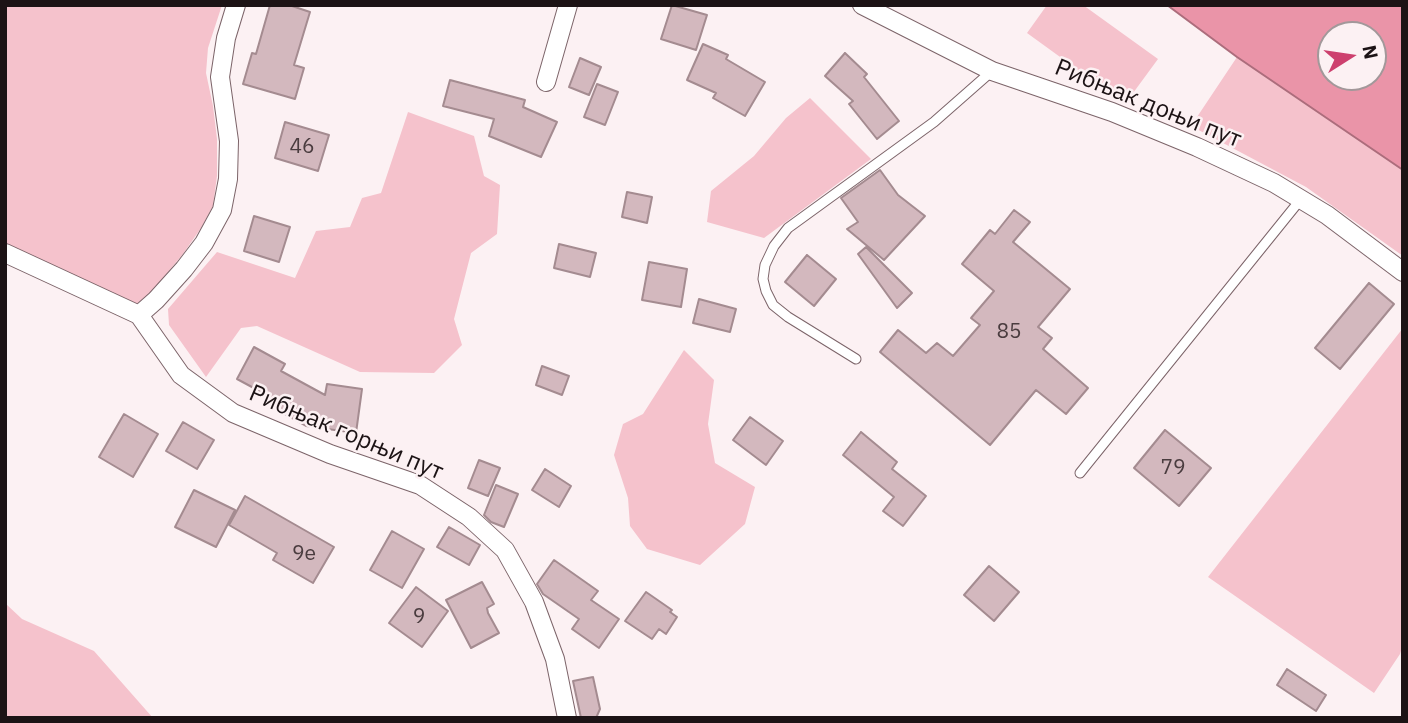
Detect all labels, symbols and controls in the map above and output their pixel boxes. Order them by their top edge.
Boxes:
north arrow [1317,21,1387,91]
text: N [1357,43,1384,61]
street label: Рибњак доњи пут [1051,53,1245,155]
house number: 46 [289,134,315,160]
house number: 85 [996,319,1022,345]
street label: Рибњак горњи пут [245,379,447,487]
house number: 79 [1160,455,1186,481]
house number: 9e [292,541,316,567]
house number: 9 [413,604,425,630]

